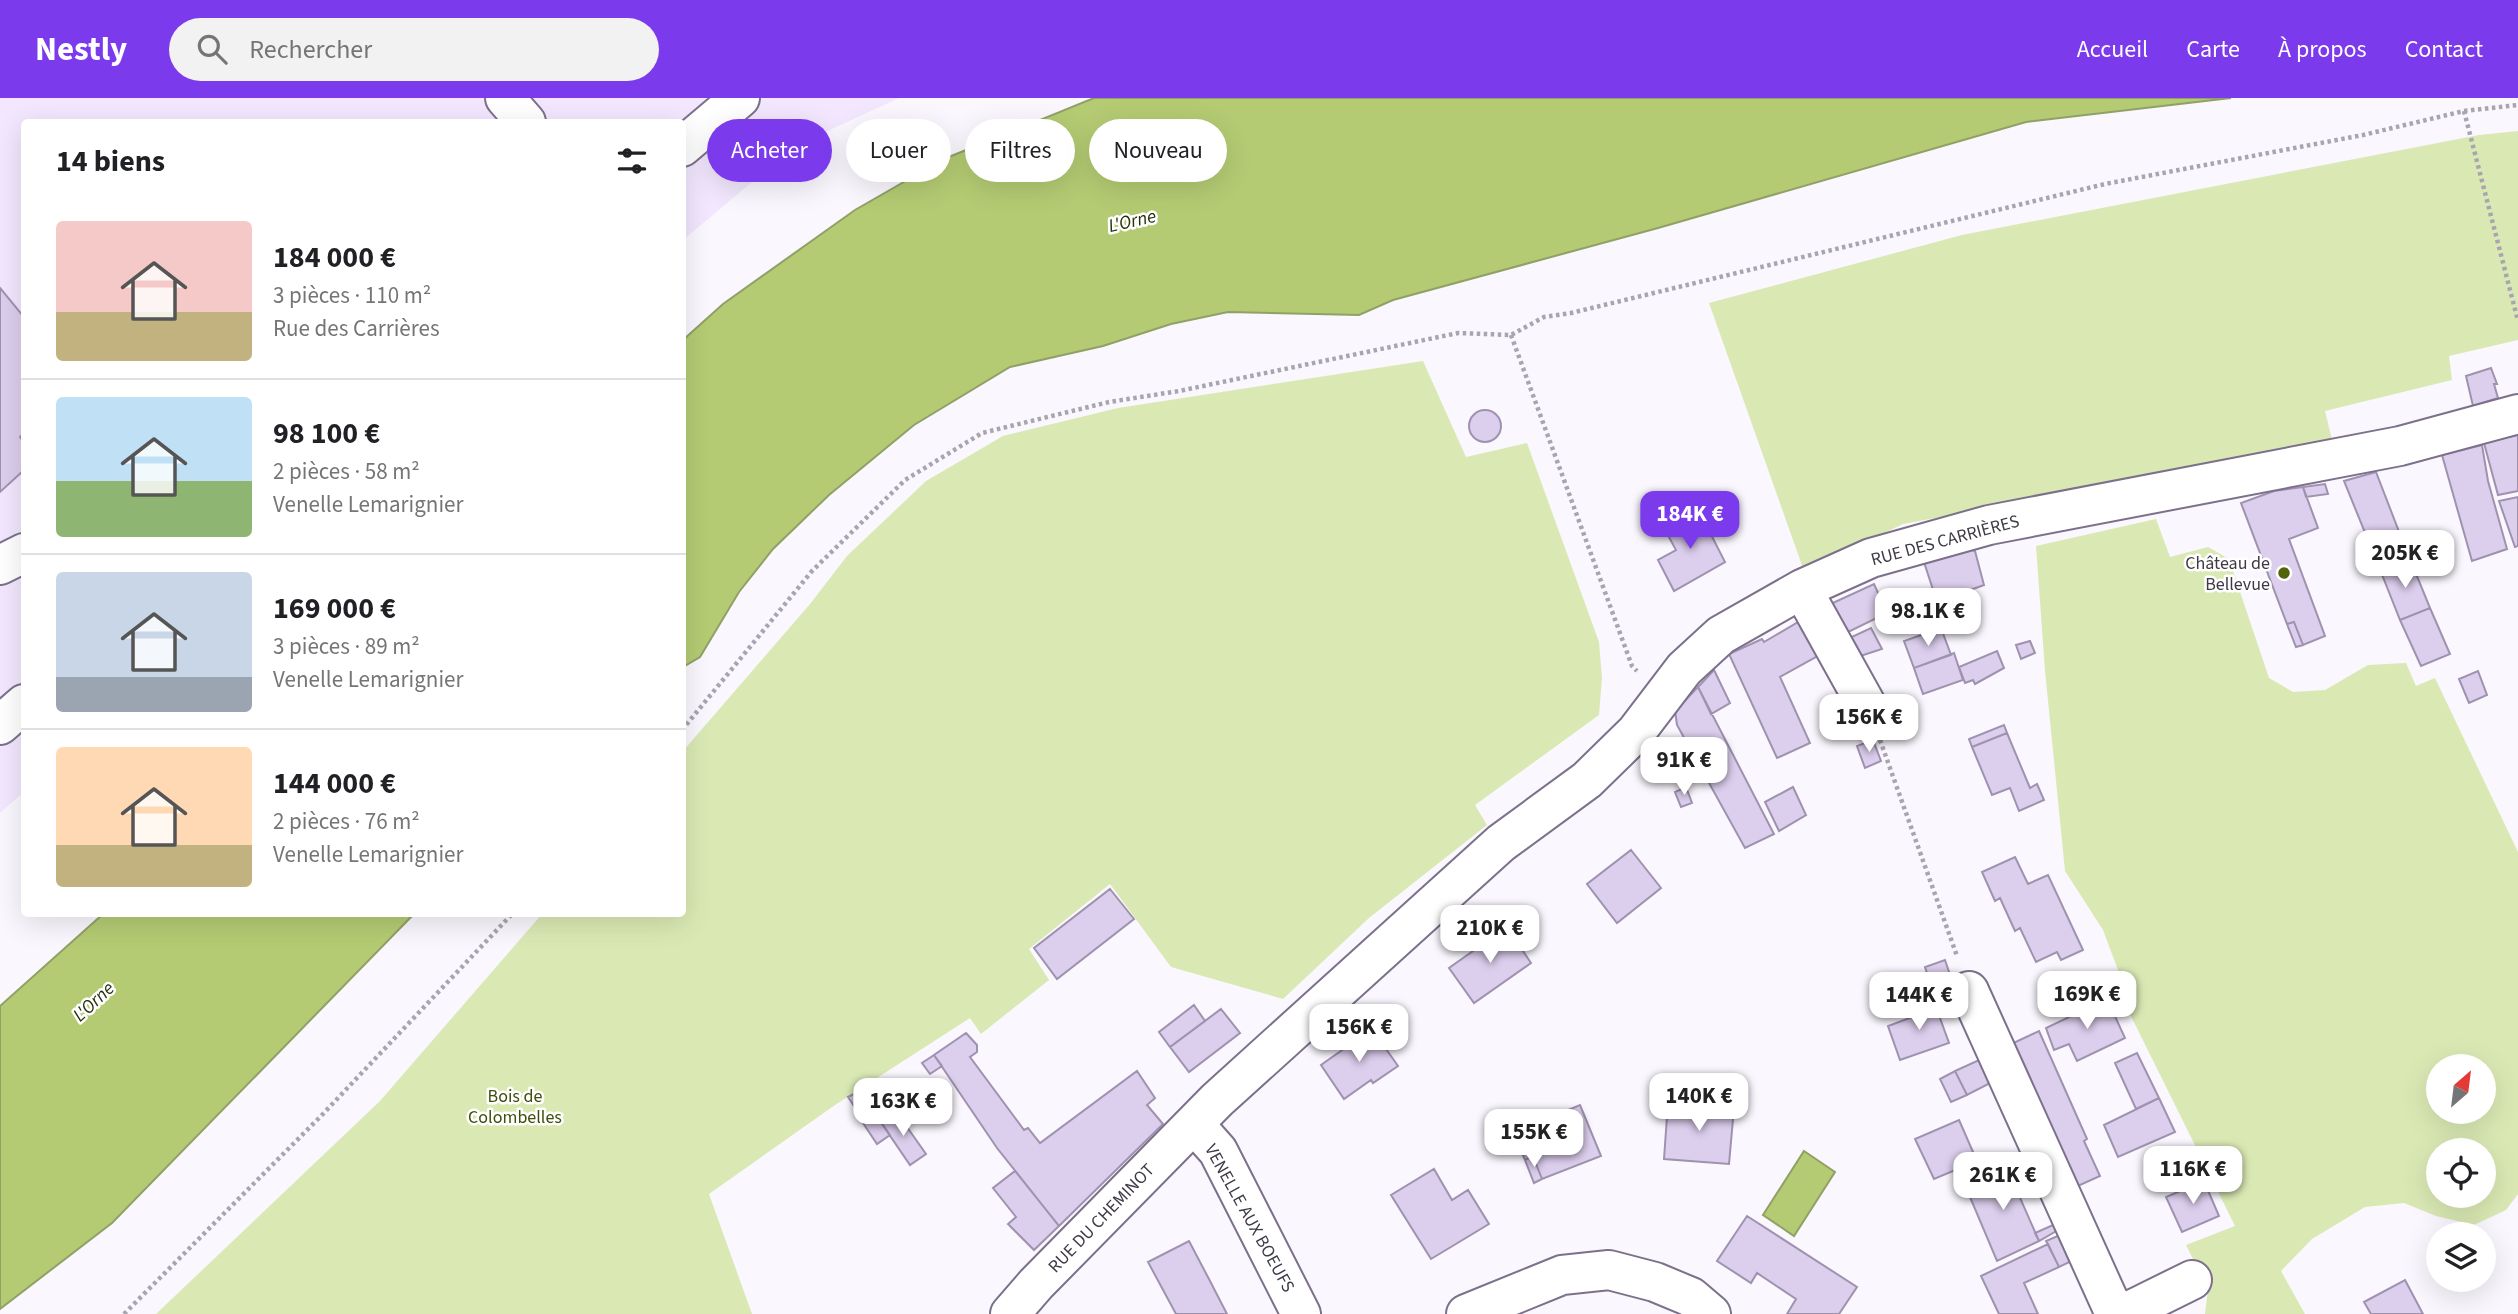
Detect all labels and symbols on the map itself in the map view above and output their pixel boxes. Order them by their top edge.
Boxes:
water label: L'Orne [1106,203,1159,240]
pin: 184K € [1633,491,1747,551]
street label: RUE DES CARRIÈRES [1868,509,2022,572]
pin: 205K € [2348,531,2462,590]
place label: Château de Bellevue [2185,551,2270,597]
marker: Château de Bellevue [2276,565,2292,581]
pin: 98.1K € [1863,588,1993,648]
pin: 156K € [1812,694,1926,754]
pin: 91K € [1635,738,1733,797]
pin: 210K € [1433,906,1547,965]
pin: 144K € [1862,972,1976,1032]
pin: 169K € [2030,972,2144,1031]
water label: L'Orne [67,976,121,1028]
pin: 156K € [1302,1004,1416,1064]
north arrow [2426,1054,2496,1124]
pin: 140K € [1642,1074,1756,1133]
pin: 163K € [846,1079,960,1138]
park label: Bois de Colombelles [468,1084,562,1130]
pin: 155K € [1477,1110,1591,1169]
street label: VENELLE AUX BOEUFS [1198,1140,1301,1297]
pin: 116K € [2136,1146,2250,1206]
pin: 261K € [1946,1152,2060,1212]
street label: RUE DU CHEMINOT [1043,1158,1160,1279]

